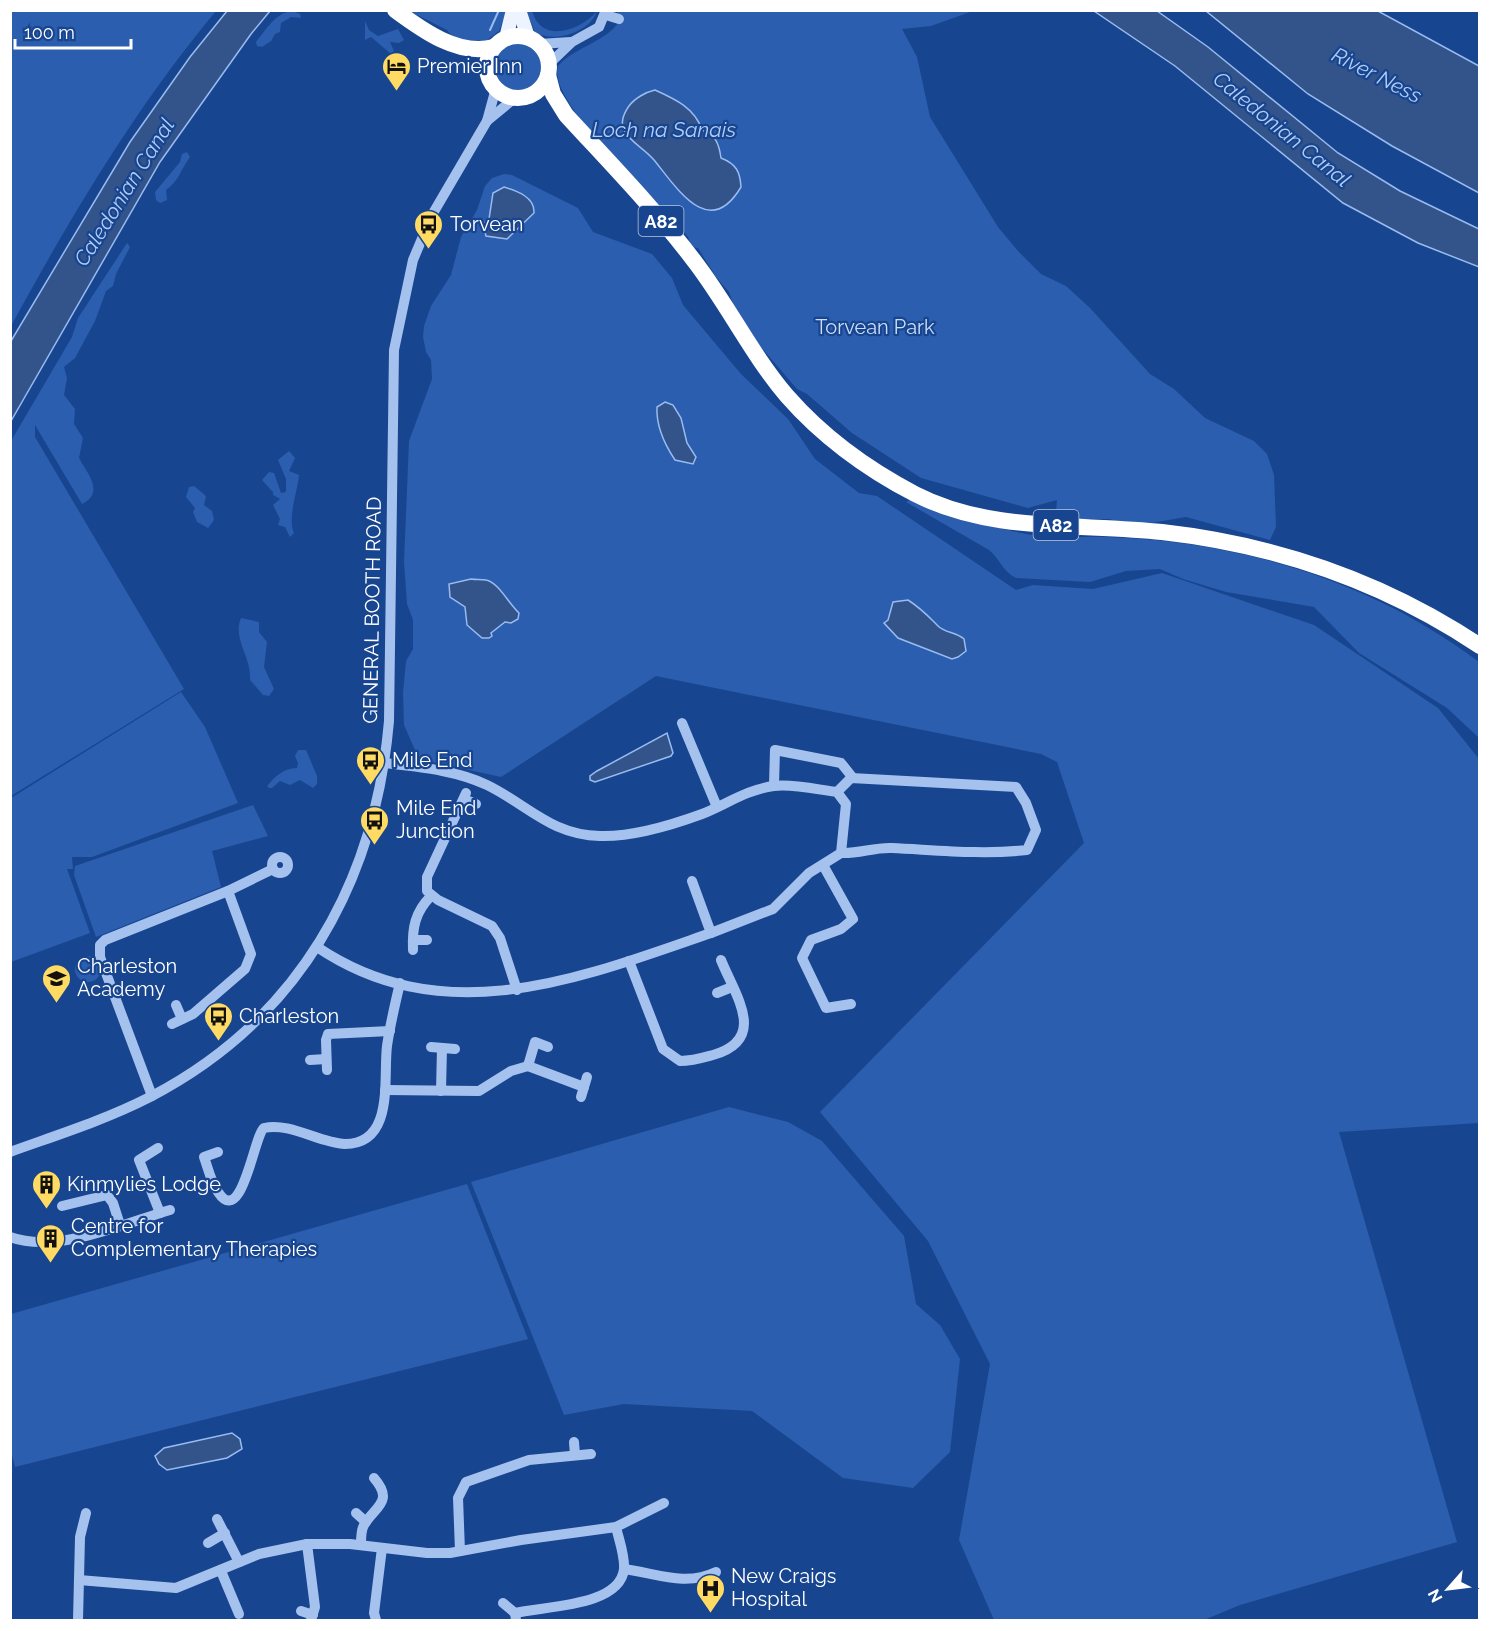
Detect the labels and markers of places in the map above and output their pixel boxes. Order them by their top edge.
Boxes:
hotel icon: Premier Inn [380,50,412,92]
place label: Premier Inn [417,54,522,78]
bus stop icon: Torvean [413,208,445,250]
place label: Torvean [450,212,523,236]
bus stop icon: Mile End [355,744,387,786]
place label: Mile End [392,748,472,772]
place label: Mile End Junction [396,796,476,843]
bus stop icon: Mile End Junction [359,804,391,846]
place label: Charleston Academy [77,954,177,1001]
school or university icon: Charleston Academy [40,962,72,1004]
bus stop icon: Charleston [202,1000,234,1042]
place label: Charleston [239,1004,339,1028]
building icon: Kinmylies Lodge [30,1168,62,1210]
place label: Kinmylies Lodge [67,1172,221,1196]
place label: Centre for Complementary Therapies [71,1214,317,1261]
building icon: Centre for Complementary Therapies [34,1222,66,1264]
place label: New Craigs Hospital [731,1564,837,1611]
hospital icon: New Craigs Hospital [694,1572,726,1614]

